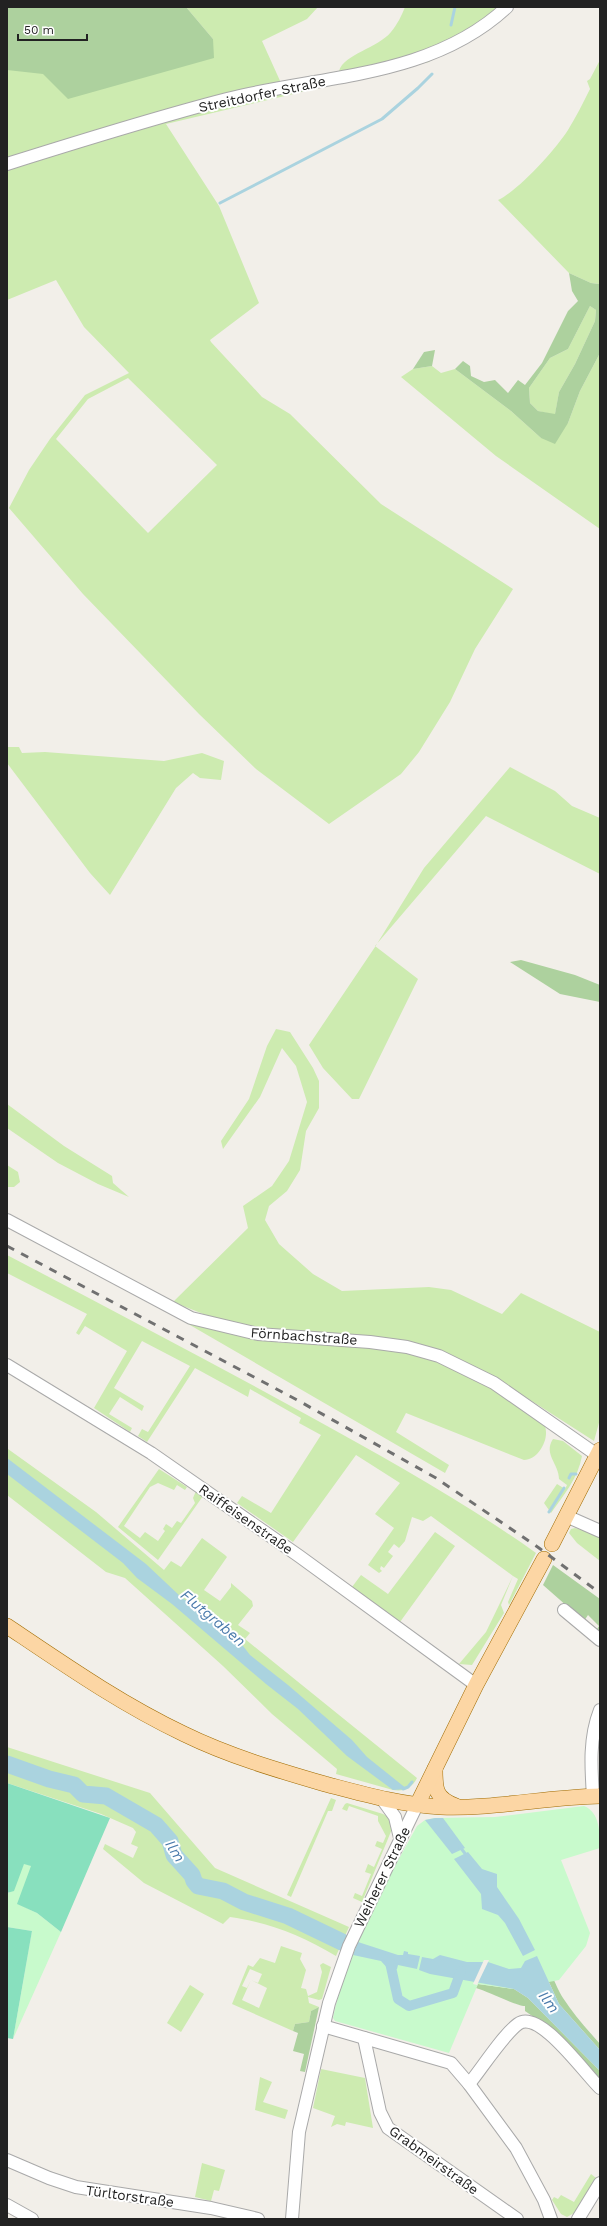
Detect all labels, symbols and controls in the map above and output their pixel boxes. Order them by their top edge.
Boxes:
scale bar [18,16,87,42]
text: 50 m [24,23,54,37]
street label: Streitdorfer Straße [197,73,327,115]
street label: Förnbachstraße [250,1324,358,1348]
street label: Raiffeisenstraße [196,1481,296,1557]
water label: Flutgraben [177,1586,249,1650]
street label: Weiherer Straße [351,1824,413,1930]
water label: Ilm [161,1837,189,1865]
water label: Ilm [535,1987,563,2017]
street label: Grabmeirstraße [386,2122,482,2198]
street label: Türltorstraße [85,2182,175,2210]

